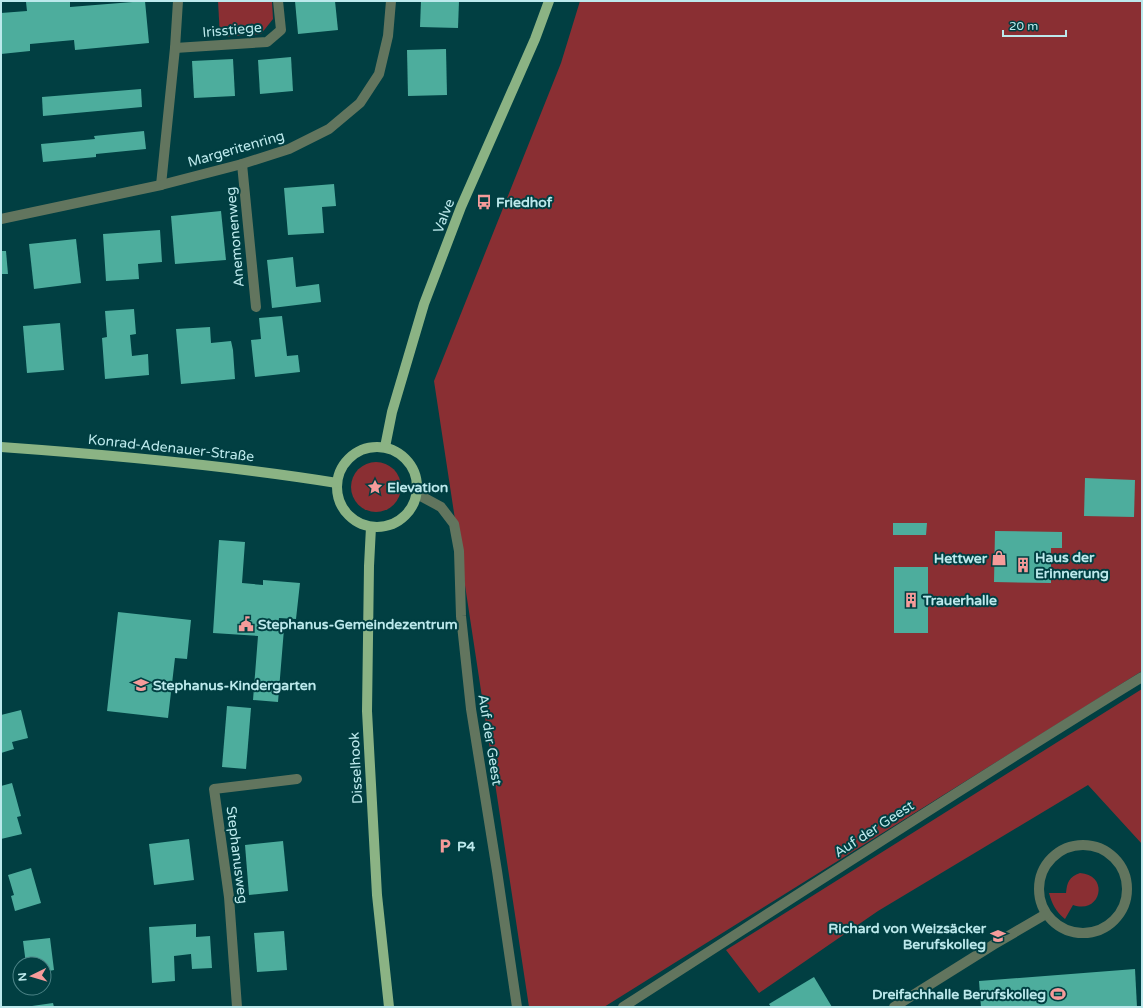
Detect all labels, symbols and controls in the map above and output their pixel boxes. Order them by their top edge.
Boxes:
scale bar [1003,12,1066,38]
street label: Irisstiege [202,19,262,41]
text: 20 m [1009,19,1038,33]
street label: Margeritenring [186,127,286,171]
street label: Anemonenweg [222,186,248,288]
bus stop icon: Friedhof [475,193,493,211]
place label: Friedhof [496,194,553,211]
street label: Valve [430,196,458,236]
street label: Konrad-Adenauer-Straße [87,431,255,465]
place icon: Elevation [366,478,384,496]
place label: Elevation [387,479,448,496]
shop icon: Hettwer [990,549,1008,567]
place label: Haus der Erinnerung [1035,549,1109,582]
place label: Hettwer [934,550,988,567]
building icon: Haus der Erinnerung [1014,556,1032,574]
building icon: Trauerhalle [902,591,920,609]
place label: Trauerhalle [922,592,997,609]
public building icon: Stephanus-Gemeindezentrum [237,615,255,633]
place label: Stephanus-Gemeindezentrum [258,616,458,633]
school or university icon: Stephanus-Kindergarten [132,676,150,694]
place label: Stephanus-Kindergarten [153,677,316,694]
street label: Auf der Geest [474,693,506,787]
street label: Disselhook [346,731,366,804]
street label: Auf der Geest [831,796,918,861]
street label: Stephanusweg [223,805,251,905]
parking icon: P4 [436,837,454,855]
place label: P4 [457,838,475,855]
place label: Richard von Weizsäcker Berufskolleg [828,920,987,953]
school or university icon: Richard von Weizsäcker Berufskolleg [989,927,1007,945]
north arrow [12,956,52,996]
text: N [16,972,29,982]
sports icon: Dreifachhalle Berufskolleg [1049,985,1067,1003]
place label: Dreifachhalle Berufskolleg [872,986,1046,1003]

